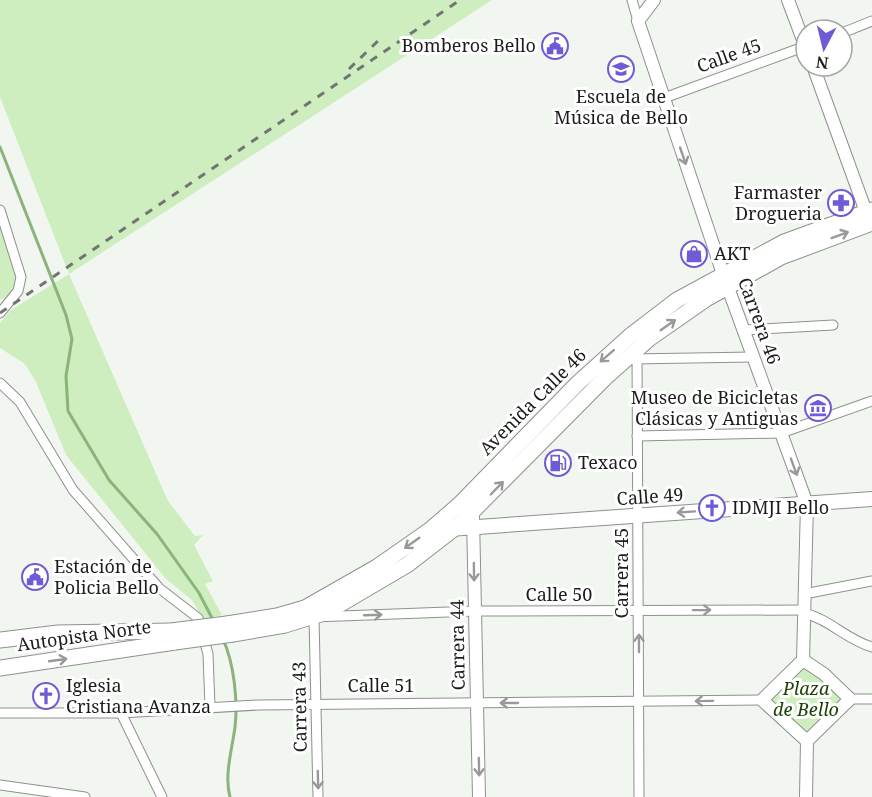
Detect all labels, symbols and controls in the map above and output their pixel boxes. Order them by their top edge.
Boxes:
north arrow [794,18,854,78]
public building icon: Bomberos Bello [540,31,570,61]
street label: Calle 45 [693,32,764,78]
place label: Bomberos Bello [402,33,536,57]
text: N [814,51,830,75]
school or university icon: Escuela de Música de Bello [606,54,636,84]
place label: Escuela de Música de Bello [554,84,688,129]
one-way arrow [679,146,690,165]
place label: Farmaster Drogueria [734,180,823,225]
pharmacy icon: Farmaster Drogueria [826,188,856,218]
one-way arrow [830,228,849,239]
shop icon: AKT [679,239,709,269]
place label: AKT [714,241,750,265]
street label: Carrera 46 [733,274,787,367]
one-way arrow [660,319,676,331]
street label: Avenida Calle 46 [474,343,591,460]
one-way arrow [600,349,615,363]
place label: Museo de Bicicletas Clásicas y Antiguas [631,385,798,430]
museum icon: Museo de Bicicletas Clásicas y Antiguas [803,393,833,423]
fuel station icon: Texaco [543,448,573,478]
place label: Texaco [578,450,638,474]
one-way arrow [789,457,800,475]
one-way arrow [489,481,504,496]
street label: Calle 49 [616,482,684,510]
church icon: IDMJI Bello [697,493,727,523]
place label: IDMJI Bello [732,495,829,519]
one-way arrow [677,507,697,518]
street label: Carrera 45 [609,528,633,618]
one-way arrow [404,537,420,549]
place label: Estación de Policia Bello [54,554,159,599]
one-way arrow [469,561,480,581]
public building icon: Estación de Policia Bello [20,562,50,592]
street label: Calle 50 [526,582,592,606]
street label: Carrera 44 [444,599,470,691]
one-way arrow [691,605,711,616]
one-way arrow [362,609,382,620]
street label: Autopista Norte [15,614,152,656]
one-way arrow [633,634,645,654]
one-way arrow [48,655,67,666]
street label: Carrera 43 [286,661,312,753]
place label: Iglesia Cristiana Avanza [66,673,211,718]
street label: Calle 51 [348,673,414,697]
park label: Plaza de Bello [773,676,839,721]
church icon: Iglesia Cristiana Avanza [31,681,61,711]
one-way arrow [694,695,714,707]
one-way arrow [499,697,519,709]
one-way arrow [473,756,484,776]
one-way arrow [312,770,323,790]

